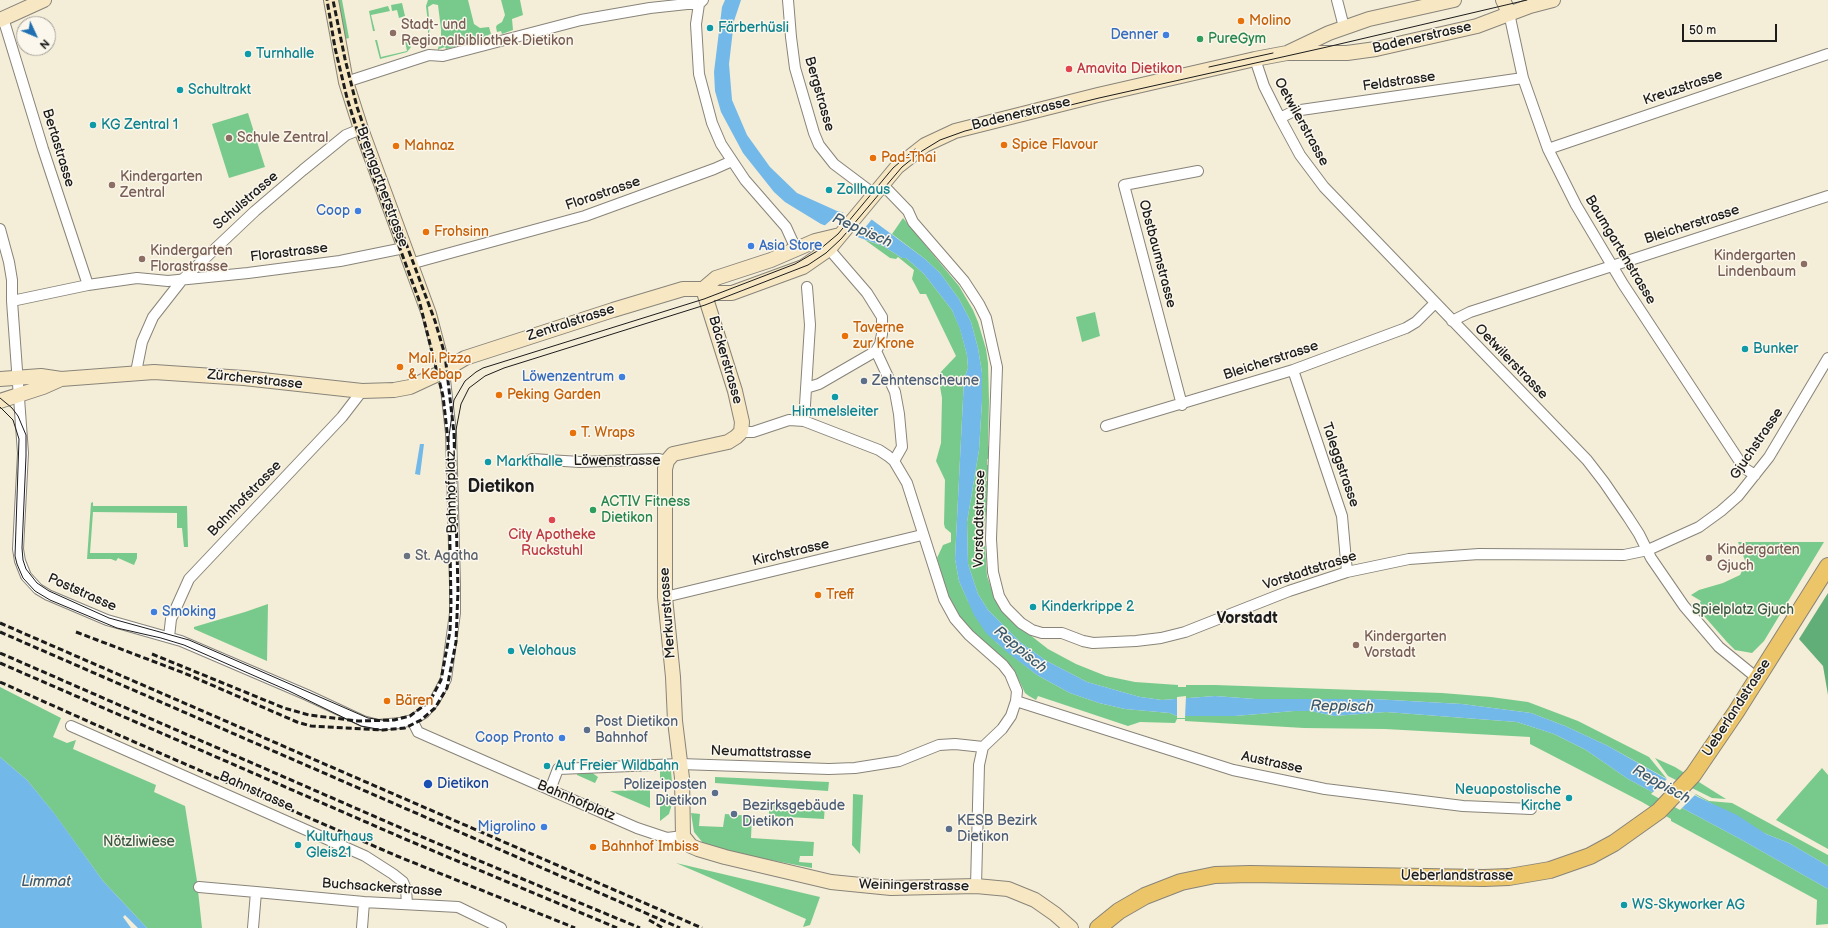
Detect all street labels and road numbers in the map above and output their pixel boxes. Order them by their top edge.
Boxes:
street label: Badenerstrasse [1371,18,1473,58]
street label: Bergstrasse [800,55,838,133]
street label: Kreuzstrasse [1641,67,1725,109]
street label: Feldstrasse [1362,69,1436,95]
street label: Oetwilerstrasse [1270,75,1332,169]
street label: Badenerstrasse [970,94,1072,134]
street label: Bertastrasse [38,107,78,189]
street label: Bremgartnerstrasse [352,124,412,250]
street label: Schulstrasse [210,168,282,234]
street label: Florastrasse [563,173,643,215]
street label: Baumgartenstrasse [1581,192,1659,308]
street label: Obstbaumstrasse [1135,198,1179,310]
street label: Bleicherstrasse [1642,202,1742,248]
street label: Florastrasse [249,240,329,266]
street label: Zentralstrasse [525,301,617,345]
street label: Bäckerstrasse [704,314,746,406]
street label: Oetwilerstrasse [1471,321,1551,403]
street label: Bleicherstrasse [1221,338,1321,384]
street label: Zürcherstrasse [207,367,303,393]
street label: Gjuchstrasse [1727,405,1787,483]
street label: Taleggstrasse [1318,420,1362,510]
street label: Bahnhofplatz [443,450,461,534]
street label: Löwenstrasse [573,453,661,469]
street label: Bahnhofstrasse [205,458,285,540]
street label: Vorstadtstrasse [971,470,989,568]
street label: Kirchstrasse [751,536,831,570]
street label: Vorstadtstrasse [1261,548,1359,594]
street label: Merkurstrasse [656,567,680,659]
street label: Poststrasse [45,570,119,616]
street label: Ueberlandstrasse [1699,656,1775,760]
street label: Neumattstrasse [710,743,812,763]
street label: Austrasse [1240,748,1304,778]
street label: Bahnstrasse [216,768,296,816]
street label: Bahnhofplatz [534,777,618,825]
street label: Ueberlandstrasse [1401,868,1513,884]
street label: Buchsackerstrasse [321,875,443,901]
street label: Weiningerstrasse [859,877,969,895]

